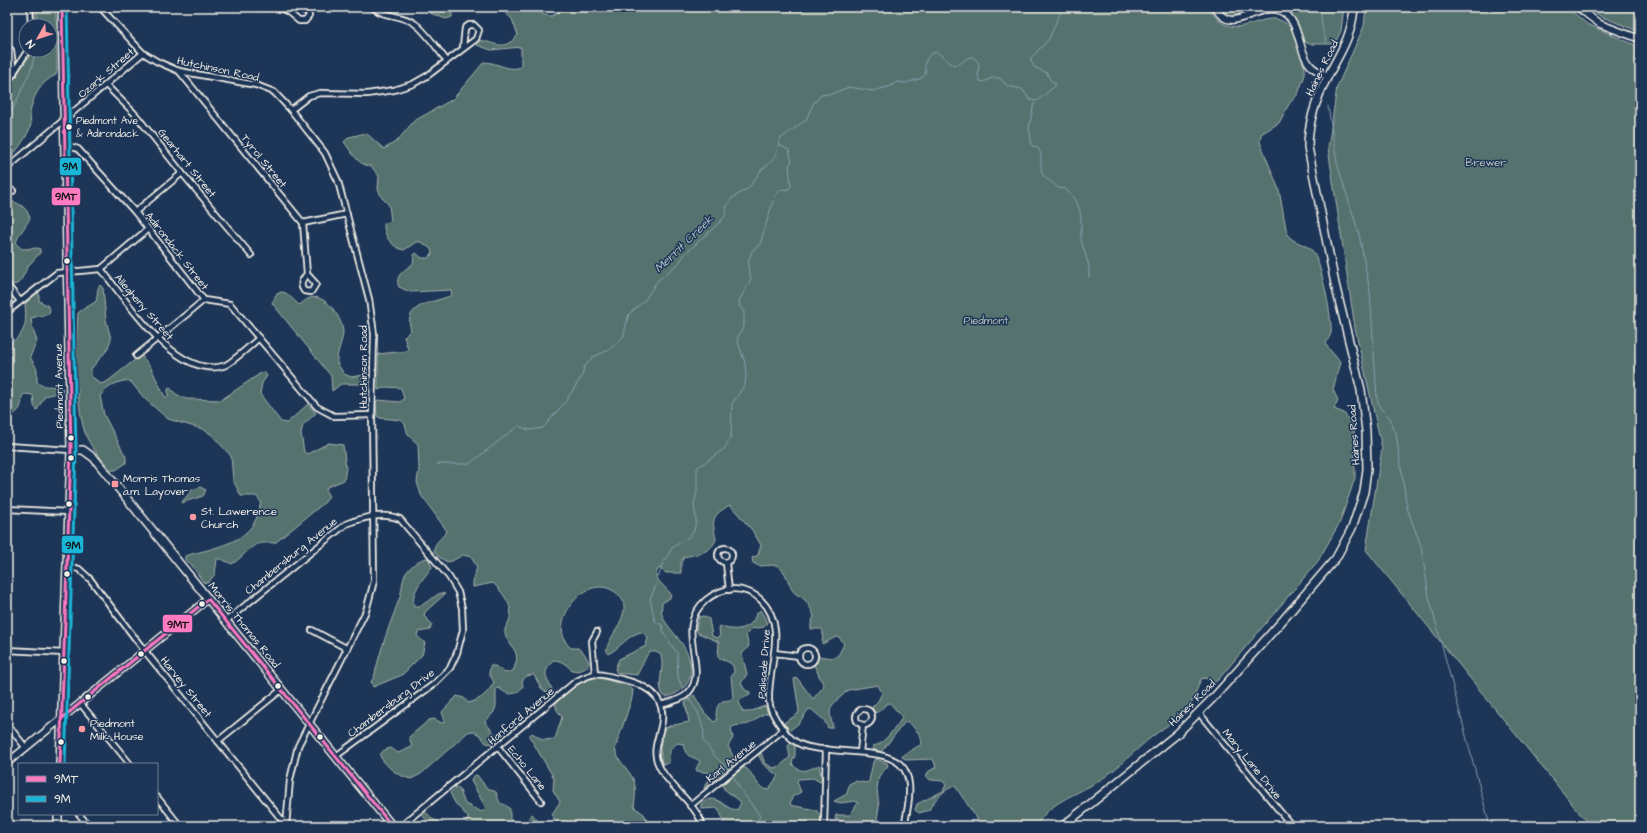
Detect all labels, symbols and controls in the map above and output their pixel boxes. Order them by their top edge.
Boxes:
north arrow [18,18,58,58]
text: N [23,37,39,51]
street label: Haines Road [1302,37,1342,99]
street label: Ozark Street [75,44,138,101]
street label: Hutchinson Road [176,53,261,85]
place label: Piedmont Ave & Adirondack [76,114,139,141]
marker: Piedmont Ave & Adirondack [64,122,74,132]
street label: Gearhart Street [154,125,220,201]
street label: Tyrol Street [237,131,291,192]
park label: Brewer [1466,155,1506,170]
line badge: 9M [59,157,82,176]
text: 9M [62,159,78,174]
line badge: 9MT [51,187,81,206]
text: 9MT [55,189,78,204]
street label: Adirondack Street [142,209,213,294]
water label: Merrit Creek [651,211,718,277]
unlabelled marker [62,256,72,266]
street label: Allegheny Street [110,271,177,344]
park label: Piedmont [964,313,1009,328]
street label: Hutchinson Road [356,325,371,409]
street label: Piedmont Avenue [51,343,67,429]
street label: Haines Road [1344,404,1364,466]
unlabelled marker [66,433,76,443]
unlabelled marker [66,453,76,463]
place label: Morris Thomas a.m. Layover [123,471,201,500]
marker: Morris Thomas a.m. Layover [110,479,120,489]
unlabelled marker [64,499,74,509]
place label: St. Lawerence Church [201,504,277,532]
marker: St. Lawerence Church [188,512,198,522]
street label: Chambersburg Avenue [242,514,341,599]
line badge: 9M [61,535,84,554]
text: 9M [65,538,81,553]
unlabelled marker [62,569,72,579]
street label: Morris Thomas Road [205,579,284,672]
unlabelled marker [197,599,207,609]
line badge: 9MT [162,614,193,633]
text: 9MT [167,617,190,632]
street label: Palisade Drive [754,629,774,699]
unlabelled marker [136,649,146,659]
street label: Harvey Street [156,653,216,722]
unlabelled marker [59,656,69,666]
street label: Chambersburg Drive [344,665,438,742]
street label: Haines Road [1165,676,1219,730]
unlabelled marker [273,681,283,691]
street label: Hanford Avenue [485,684,557,748]
unlabelled marker [83,692,93,702]
place label: Piedmont Milk House [90,716,144,744]
marker: Piedmont Milk House [77,724,87,734]
street label: Mary Lane Drive [1218,726,1285,803]
unlabelled marker [315,732,325,742]
street label: Karl Avenue [703,736,759,786]
unlabelled marker [56,737,66,747]
street label: Echo Lane [504,742,550,794]
legend [18,763,158,815]
text: 9MT [54,771,79,788]
text: 9M [54,791,71,808]

